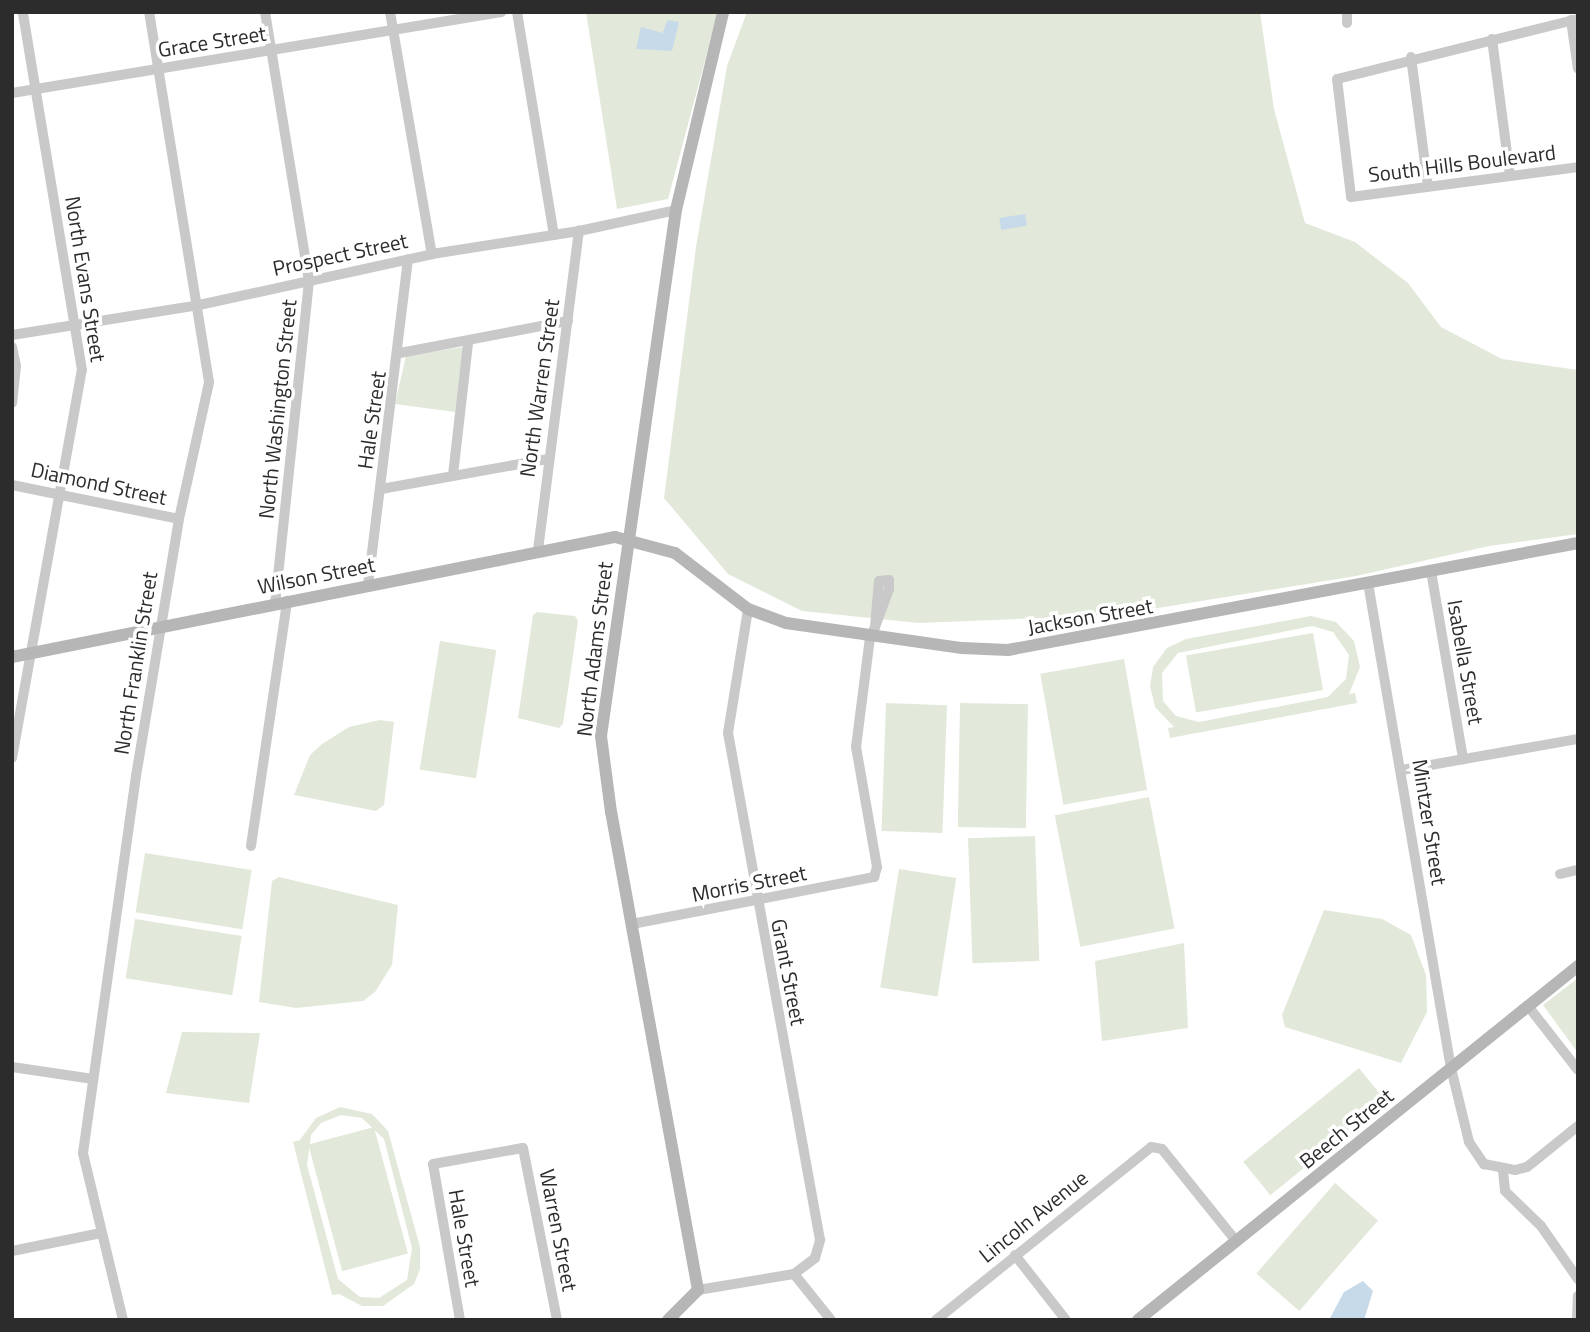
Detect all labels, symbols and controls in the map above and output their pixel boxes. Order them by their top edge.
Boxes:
street label: Grace Street [156,20,268,62]
street label: South Hills Boulevard [1367,139,1557,187]
street label: North Evans Street [60,194,112,364]
street label: Prospect Street [270,227,410,281]
street label: North Warren Street [514,297,564,479]
street label: North Washington Street [253,298,301,520]
street label: Hale Street [352,369,390,471]
street label: Diamond Street [29,456,169,510]
street label: Wilson Street [255,551,377,599]
street label: North Adams Street [571,560,617,738]
street label: North Franklin Street [108,570,162,756]
street label: Jackson Street [1025,593,1155,639]
street label: Isabella Street [1443,598,1489,726]
street label: Mintzer Street [1408,757,1452,887]
street label: Morris Street [690,860,808,906]
street label: Grant Street [766,917,812,1027]
street label: Beech Street [1294,1083,1398,1173]
street label: Lincoln Avenue [974,1165,1092,1267]
street label: Warren Street [535,1167,583,1293]
street label: Hale Street [444,1187,486,1289]

